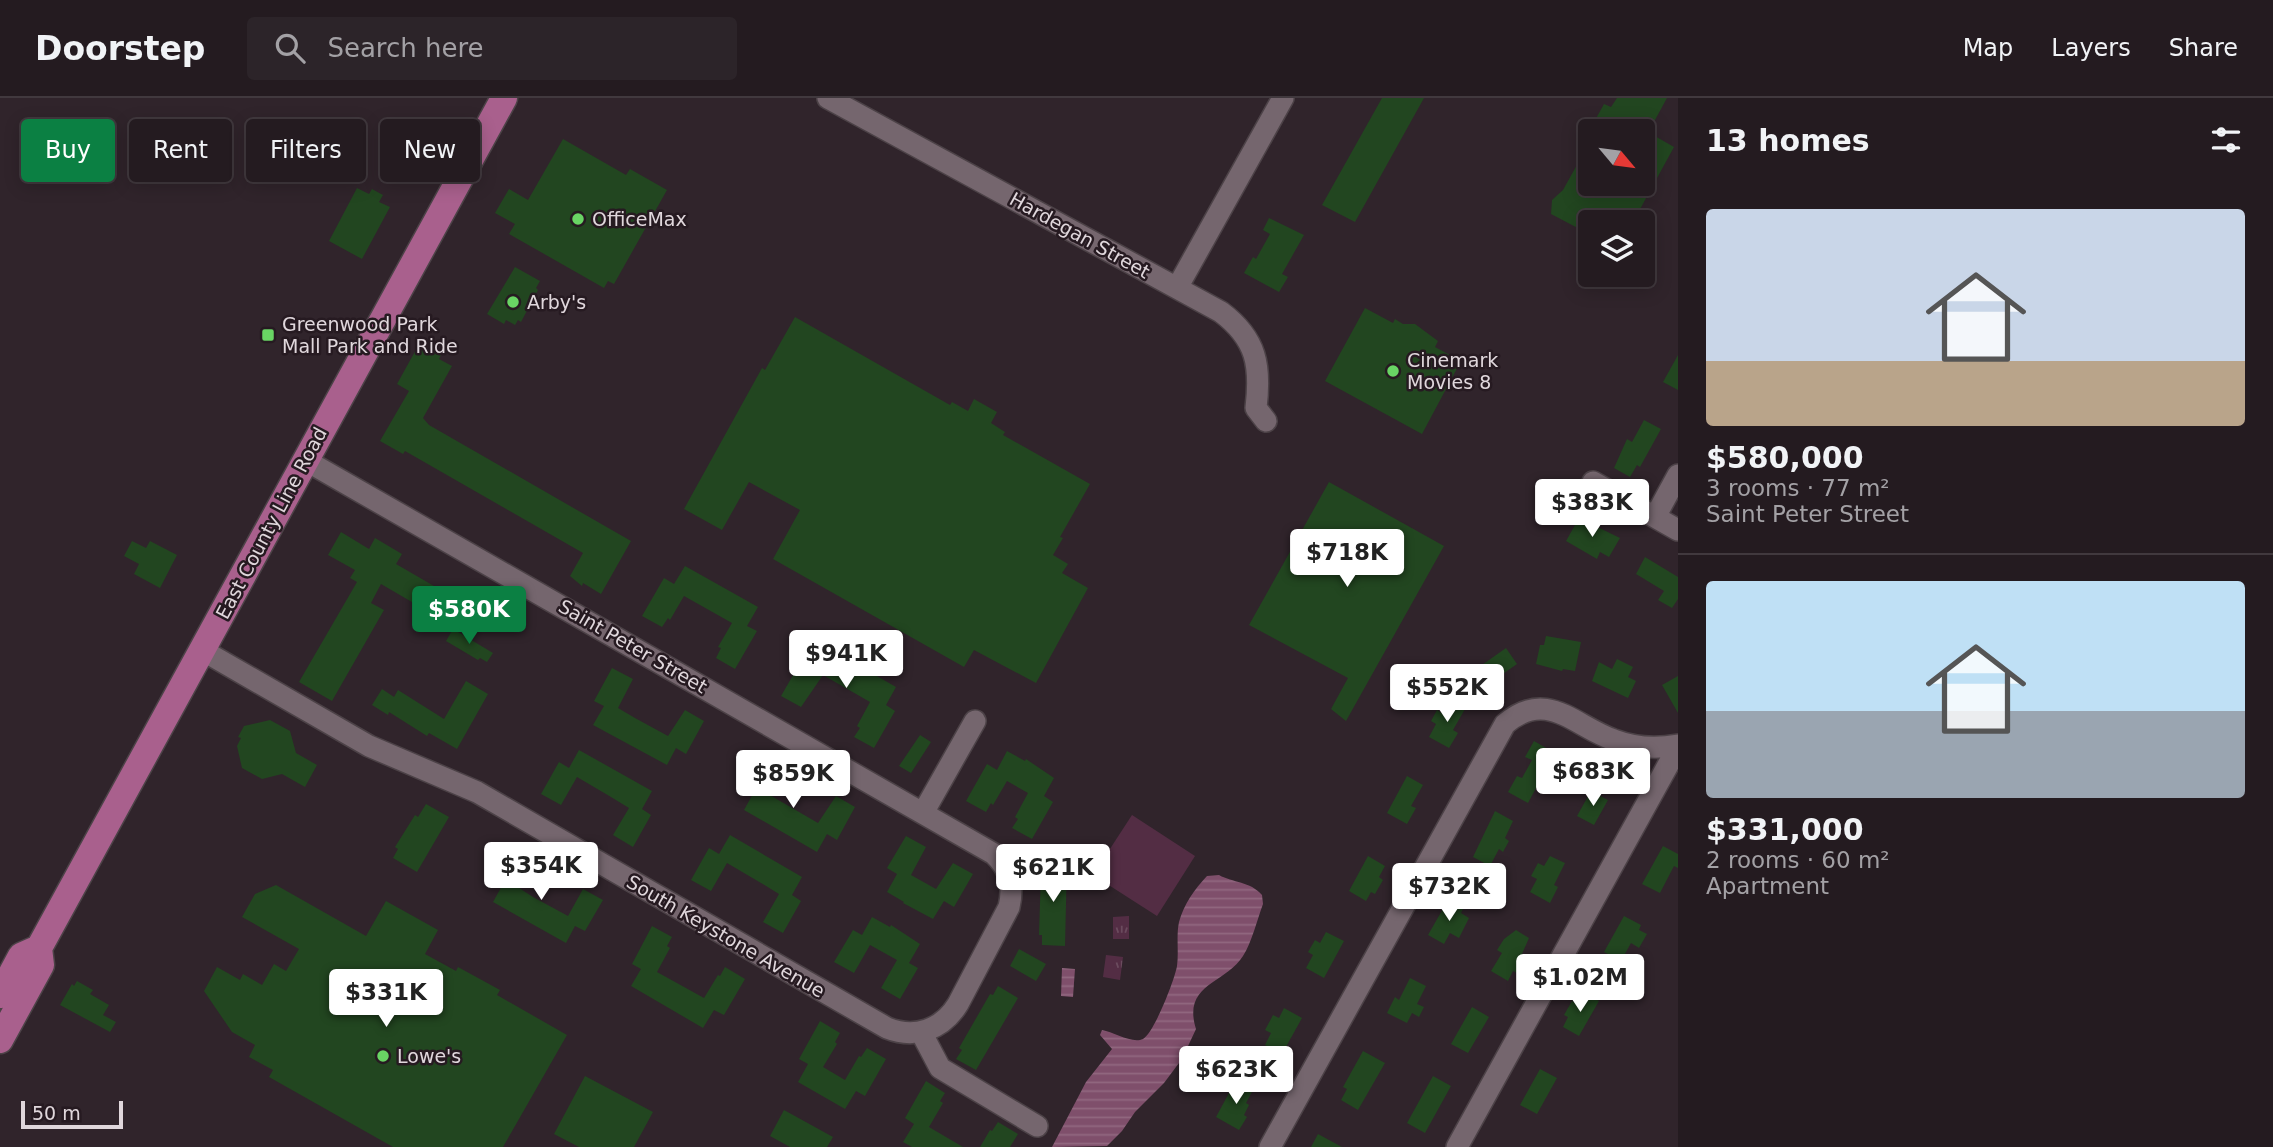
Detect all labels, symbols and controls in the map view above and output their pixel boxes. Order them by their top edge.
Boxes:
search box [247,17,737,80]
text: Doorstep [35,29,205,68]
icon: search [271,29,309,67]
text: Search here [327,33,484,63]
text: Map [1963,34,2013,62]
text: Layers [2051,34,2131,62]
text: Share [2169,34,2238,62]
chip: Buy [21,119,115,182]
chip: Rent [129,119,232,182]
chip: Filters [246,119,366,182]
chip: New [380,119,480,182]
north arrow [1578,119,1656,196]
map controls [1578,119,1655,287]
icon: filters [2207,121,2245,159]
text: 13 homes [1706,123,1870,158]
street label: Hardegan Street [1006,187,1154,283]
place label: OfficeMax [592,208,687,230]
button: layers [1578,210,1655,287]
marker: OfficeMax [570,211,586,227]
icon: home [1913,254,2039,380]
place label: Arby's [527,291,586,313]
marker: Arby's [505,294,521,310]
place label: Greenwood Park Mall Park and Ride [282,313,458,357]
marker: Greenwood Park Mall Park and Ride [260,327,276,343]
place label: Cinemark Movies 8 [1407,349,1498,393]
marker: Cinemark Movies 8 [1385,363,1401,379]
street label: East County Line Road [211,423,331,623]
text: $580,000 [1706,440,1864,475]
text: 3 rooms · 77 m² [1706,475,1890,501]
pin: $383K [1543,480,1641,539]
text: $383K [1551,489,1633,515]
text: Saint Peter Street [1706,501,1909,527]
pin: $718K [1298,530,1396,589]
text: $718K [1306,539,1388,565]
pin: $580K [420,587,518,646]
street label: Saint Peter Street [555,595,711,697]
text: $580K [428,596,510,622]
icon: home [1913,626,2039,752]
pin: $941K [797,630,895,690]
text: $941K [805,640,887,666]
pin: $552K [1398,664,1496,724]
text: $552K [1406,674,1488,700]
pin: $683K [1544,748,1642,808]
pin: $859K [744,750,842,810]
text: $683K [1552,758,1634,784]
text: $859K [752,760,834,786]
text: $331,000 [1706,812,1864,847]
pin: $354K [492,842,590,902]
pin: $621K [1004,844,1102,904]
text: 2 rooms · 60 m² [1706,847,1890,873]
text: $354K [500,852,582,878]
text: $621K [1012,854,1094,880]
pin: $732K [1400,864,1498,923]
street label: South Keystone Avenue [623,870,829,1002]
text: $732K [1408,873,1490,899]
text: Apartment [1706,873,1829,899]
pin: $1.02M [1523,954,1637,1014]
text: $1.02M [1532,964,1628,990]
pin: $331K [337,970,435,1029]
text: $331K [345,979,427,1005]
place label: Lowe's [397,1045,461,1067]
pin: $623K [1187,1046,1285,1106]
marker: Lowe's [375,1048,391,1064]
text: $623K [1195,1056,1277,1082]
scale bar [21,1098,122,1130]
text: 50 m [32,1102,81,1124]

